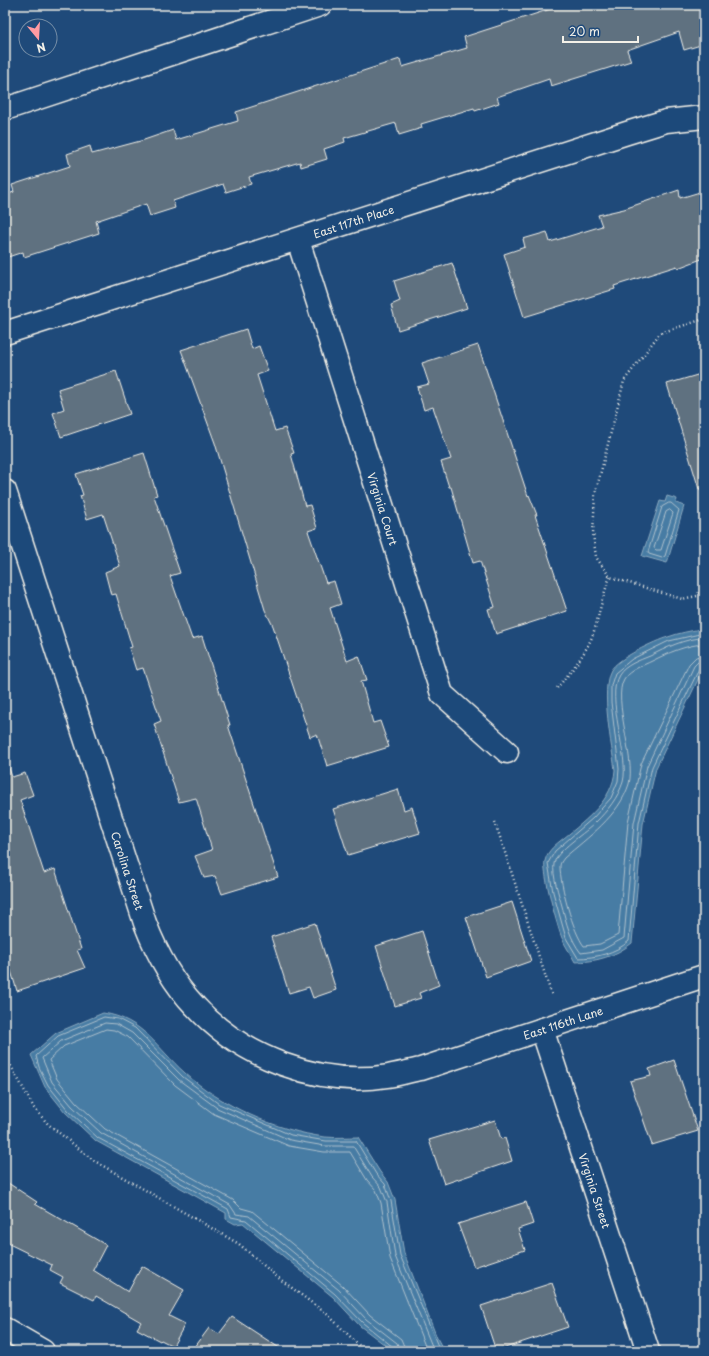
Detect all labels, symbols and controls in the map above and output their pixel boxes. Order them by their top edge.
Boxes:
north arrow [18,18,58,58]
scale bar [563,18,638,44]
text: 20 m [569,22,600,40]
text: N [34,39,48,58]
street label: East 117th Place [311,200,396,242]
street label: Virginia Court [364,470,403,548]
street label: Carolina Street [107,829,149,913]
street label: East 116th Lane [521,1001,605,1043]
street label: Virginia Street [575,1151,616,1231]

